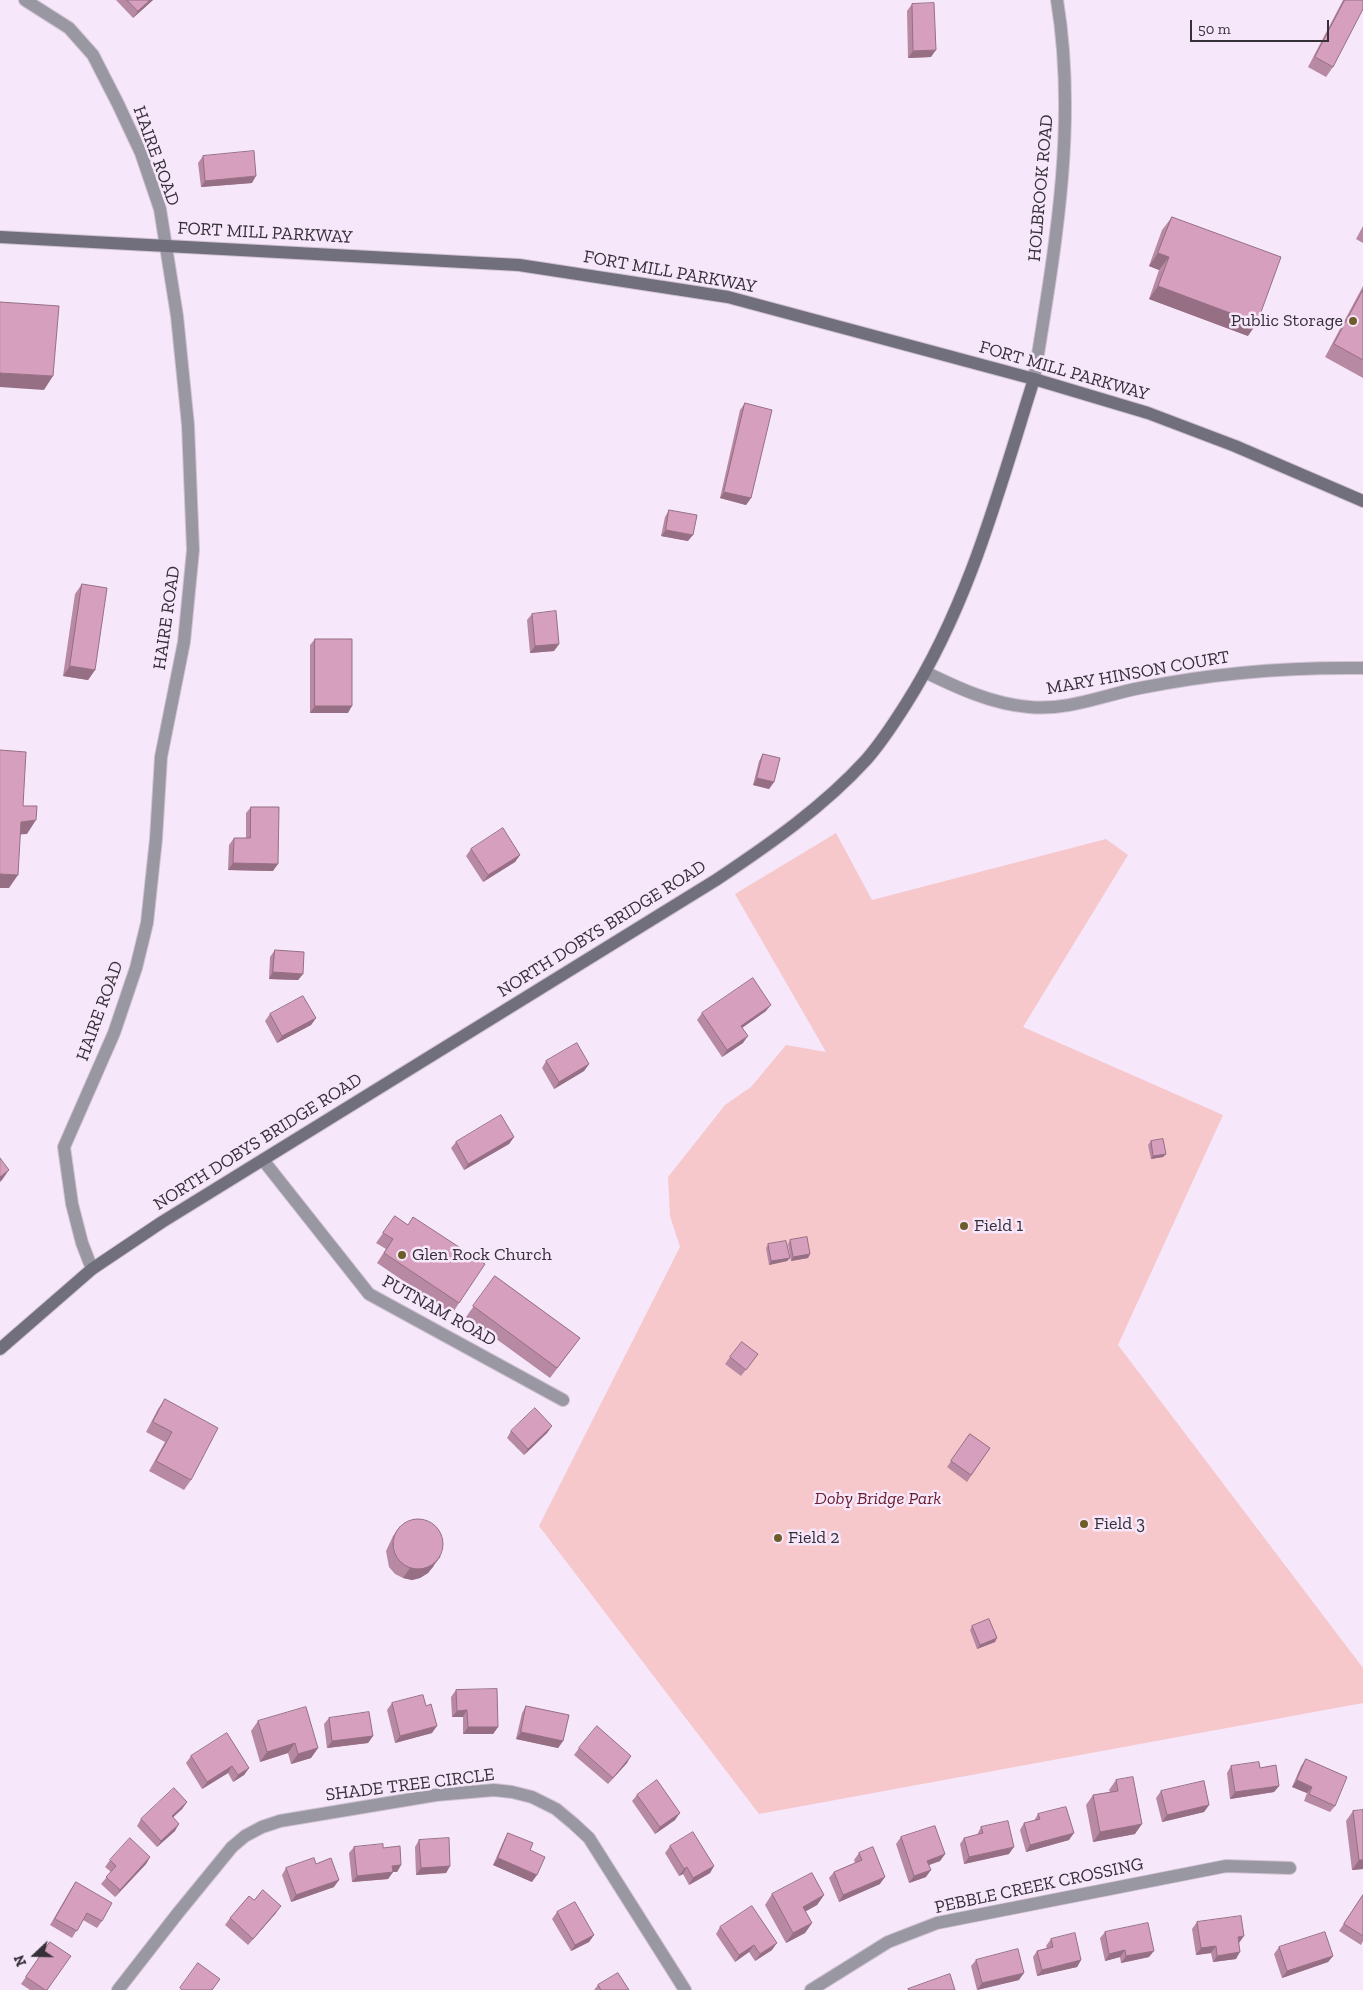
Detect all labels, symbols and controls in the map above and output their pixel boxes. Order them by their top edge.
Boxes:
scale bar [1193,10,1332,42]
text: 50 m [1198,20,1231,38]
street label: HAIRE ROAD [128,103,184,209]
street label: HOLBROOK ROAD [1024,114,1058,262]
street label: FORT MILL PARKWAY [177,218,353,248]
street label: FORT MILL PARKWAY [582,246,758,298]
place label: Public Storage [1231,310,1343,332]
marker: Public Storage [1347,315,1359,327]
street label: FORT MILL PARKWAY [977,336,1151,406]
street label: HAIRE ROAD [149,565,185,671]
street label: MARY HINSON COURT [1045,646,1231,700]
street label: NORTH DOBYS BRIDGE ROAD [494,856,710,1002]
street label: HAIRE ROAD [72,958,128,1064]
street label: NORTH DOBYS BRIDGE ROAD [150,1069,366,1215]
place label: Field 1 [974,1215,1023,1237]
marker: Field 1 [958,1220,970,1232]
place label: Glen Rock Church [412,1244,552,1266]
marker: Glen Rock Church [396,1249,408,1261]
street label: PUTNAM ROAD [378,1271,500,1351]
park label: Doby Bridge Park [815,1488,941,1510]
place label: Field 3 [1094,1513,1145,1535]
marker: Field 3 [1078,1518,1090,1530]
place label: Field 2 [788,1527,840,1549]
marker: Field 2 [772,1532,784,1544]
street label: SHADE TREE CIRCLE [324,1764,496,1806]
street label: PEBBLE CREEK CROSSING [933,1853,1145,1919]
north arrow [10,1930,60,1980]
text: N [11,1953,30,1969]

